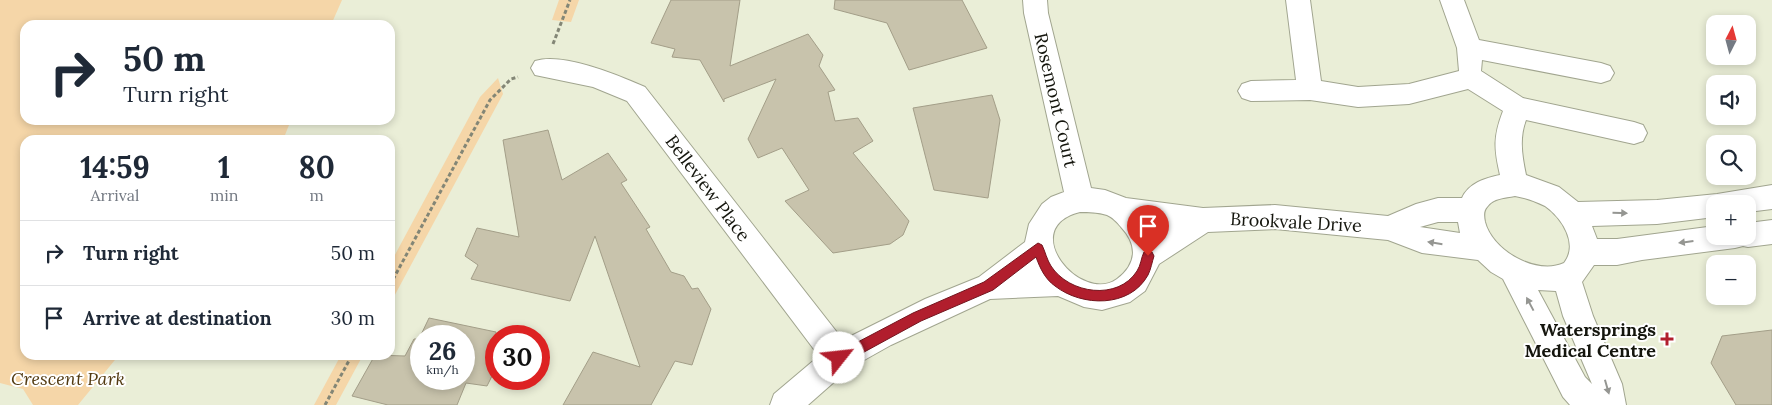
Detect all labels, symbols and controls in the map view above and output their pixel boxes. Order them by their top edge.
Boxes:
north arrow [1706,15,1756,65]
map controls [1706,15,1756,305]
street label: Rosemont Court [1029,30,1083,170]
text: 50 m [123,36,206,81]
icon: right [40,40,105,105]
button: sound [1706,75,1756,125]
text: Turn right [123,80,228,108]
street label: Belleview Place [660,130,756,246]
button: search [1706,135,1756,185]
text: 14:59 [80,148,150,186]
text: 1 [218,148,230,186]
text: 80 [299,148,335,186]
text: Arrival [90,185,139,205]
text: min [210,185,238,205]
text: m [310,185,324,205]
button: + [1706,195,1756,245]
pin [1127,205,1169,256]
street label: Brookvale Drive [1229,207,1363,237]
one-way arrow [1613,209,1629,217]
icon: arrive [1134,212,1162,240]
one-way arrow [1678,238,1694,246]
icon: right [40,239,68,267]
one-way arrow [1427,239,1443,247]
text: Turn right [83,241,179,265]
text: 50 m [331,241,375,265]
button: − [1706,255,1756,305]
one-way arrow [1525,298,1534,311]
icon: arrive [40,304,68,332]
text: Arrive at destination [83,306,272,330]
text: 30 m [331,306,375,330]
place label: Watersprings Medical Centre [1524,318,1656,362]
speed limit sign: 30 [485,325,550,390]
position arrow [812,331,864,383]
marker: Watersprings Medical Centre [1660,332,1674,346]
text: 26 [429,335,456,367]
text: km/h [426,362,459,377]
park label: Crescent Park [11,367,125,390]
one-way arrow [1603,379,1611,394]

